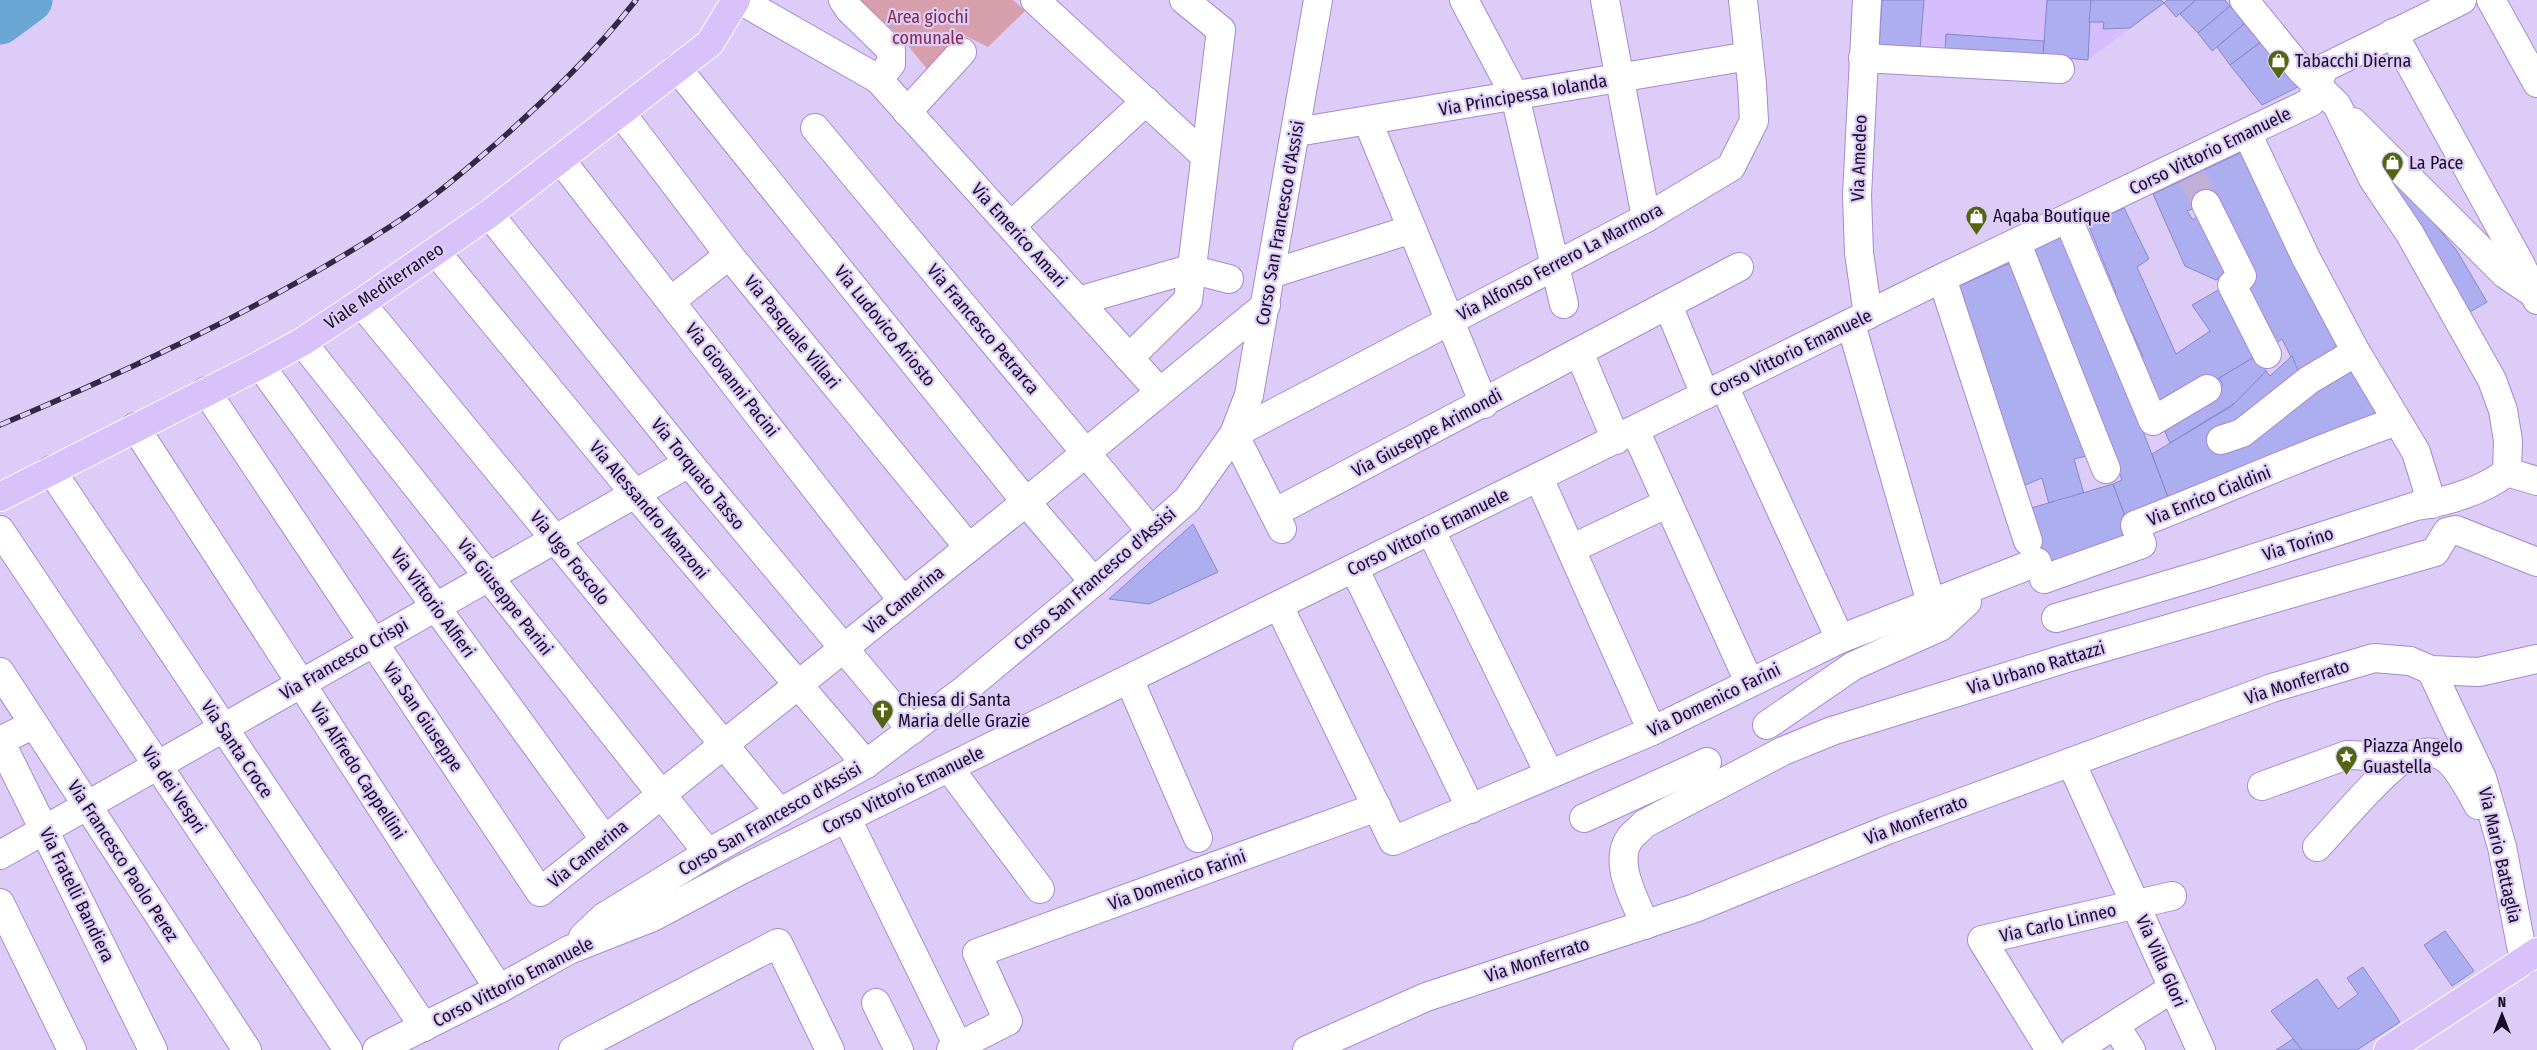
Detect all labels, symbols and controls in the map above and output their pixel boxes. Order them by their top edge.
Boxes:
park label: Area giochi comunale [887,6,969,49]
shop icon: Tabacchi Dierna [2267,49,2291,80]
place label: Tabacchi Dierna [2295,50,2411,72]
street label: Via Principessa Iolanda [1437,69,1609,121]
street label: Corso Vittorio Emanuele [2126,102,2295,200]
street label: Via Amedeo [1846,114,1872,202]
street label: Corso San Francesco d'Assisi [1251,119,1309,327]
shop icon: La Pace [2381,151,2405,182]
place label: La Pace [2409,152,2464,174]
street label: Via Emerico Amari [966,178,1072,292]
street label: Via Alfonso Ferrero La Marmora [1453,198,1667,326]
shop icon: Aqaba Boutique [1965,204,1989,235]
place label: Aqaba Boutique [1993,205,2111,227]
street label: Viale Mediterraneo [320,238,448,334]
street label: Via Francesco Petrarca [922,259,1044,399]
street label: Via Ludovico Ariosto [830,261,940,391]
street label: Via Pasquale Villari [739,271,845,393]
street label: Corso Vittorio Emanuele [1707,304,1876,402]
street label: Via Giovanni Pacini [681,319,783,441]
street label: Via Giuseppe Arimondi [1348,384,1506,482]
street label: Via Torquato Tasso [646,414,750,534]
street label: Via Alessandro Manzoni [585,436,713,584]
street label: Via Enrico Cialdini [2144,461,2274,531]
street label: Corso Vittorio Emanuele [1344,483,1513,581]
street label: Corso San Francesco d'Assisi [1009,503,1181,655]
street label: Via Ugo Foscolo [525,507,615,609]
street label: Via Torino [2260,522,2336,566]
street label: Via Giuseppe Parini [453,534,557,660]
street label: Via Vittorio Alfieri [386,544,480,662]
street label: Via Camerina [860,561,949,639]
street label: Via Francesco Crispi [276,613,412,705]
street label: Via Urbano Rattazzi [1965,637,2107,699]
street label: Via Monferrato [2242,655,2352,709]
street label: Via San Giuseppe [378,658,468,776]
street label: Via Domenico Farini [1644,658,1784,742]
place label: Chiesa di Santa Maria delle Grazie [898,689,1030,732]
street label: Via Santa Croce [196,696,278,802]
church icon: Chiesa di Santa Maria delle Grazie [870,698,894,729]
street label: Via Alfredo Cappellini [306,699,410,843]
place label: Piazza Angelo Guastella [2363,735,2463,778]
street label: Corso Vittorio Emanuele [819,741,988,839]
street label: Via dei Vespri [137,743,211,837]
place icon: Piazza Angelo Guastella [2335,744,2359,775]
street label: Corso San Francesco d'Assisi [675,758,865,880]
street label: Via Francesco Paolo Perez [63,776,183,946]
street label: Via Mario Battaglia [2474,785,2526,925]
street label: Via Monferrato [1861,790,1971,850]
street label: Via Camerina [544,815,633,893]
street label: Via Fratelli Bandiera [35,824,119,966]
street label: Via Domenico Farini [1105,845,1249,915]
street label: Via Carlo Linneo [1998,899,2118,947]
street label: Via Villa Glori [2131,912,2191,1010]
street label: Corso Vittorio Emanuele [429,932,597,1032]
street label: Via Monferrato [1482,933,1592,987]
north arrow [2477,990,2527,1040]
text: N [2498,994,2506,1011]

